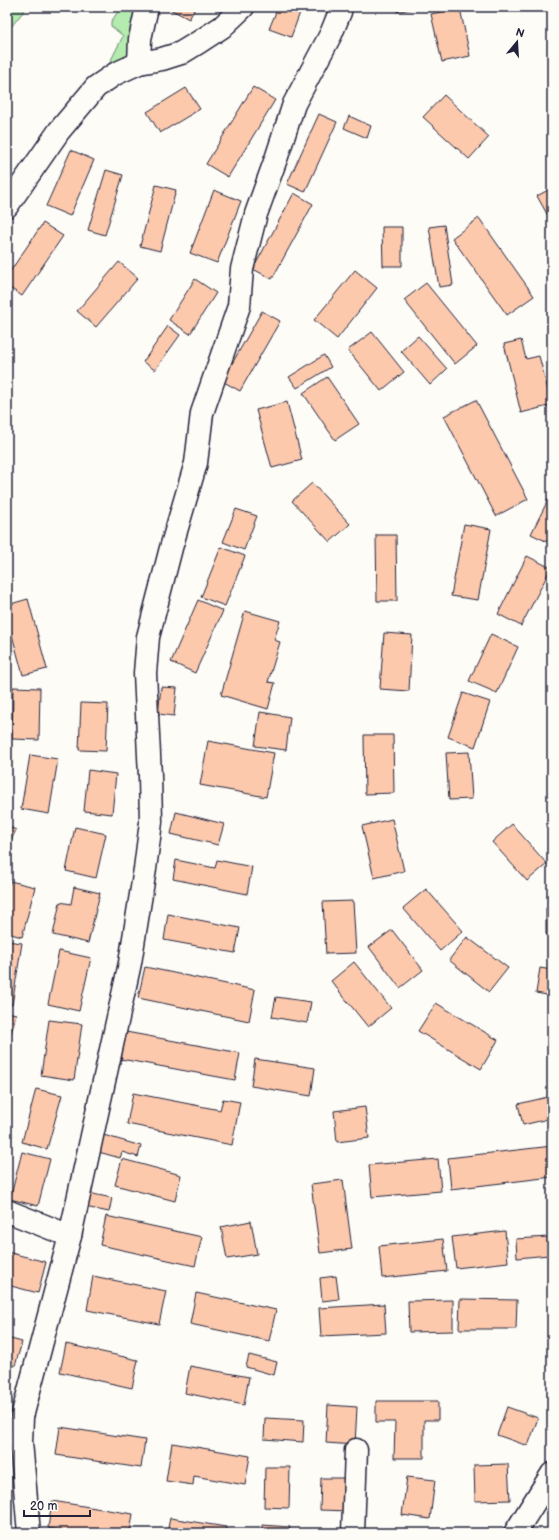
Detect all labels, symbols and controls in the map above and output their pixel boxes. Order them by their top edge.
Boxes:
north arrow [497,22,537,62]
text: N [514,26,526,40]
scale bar [24,1492,90,1518]
text: 20 m [30,1499,57,1514]

